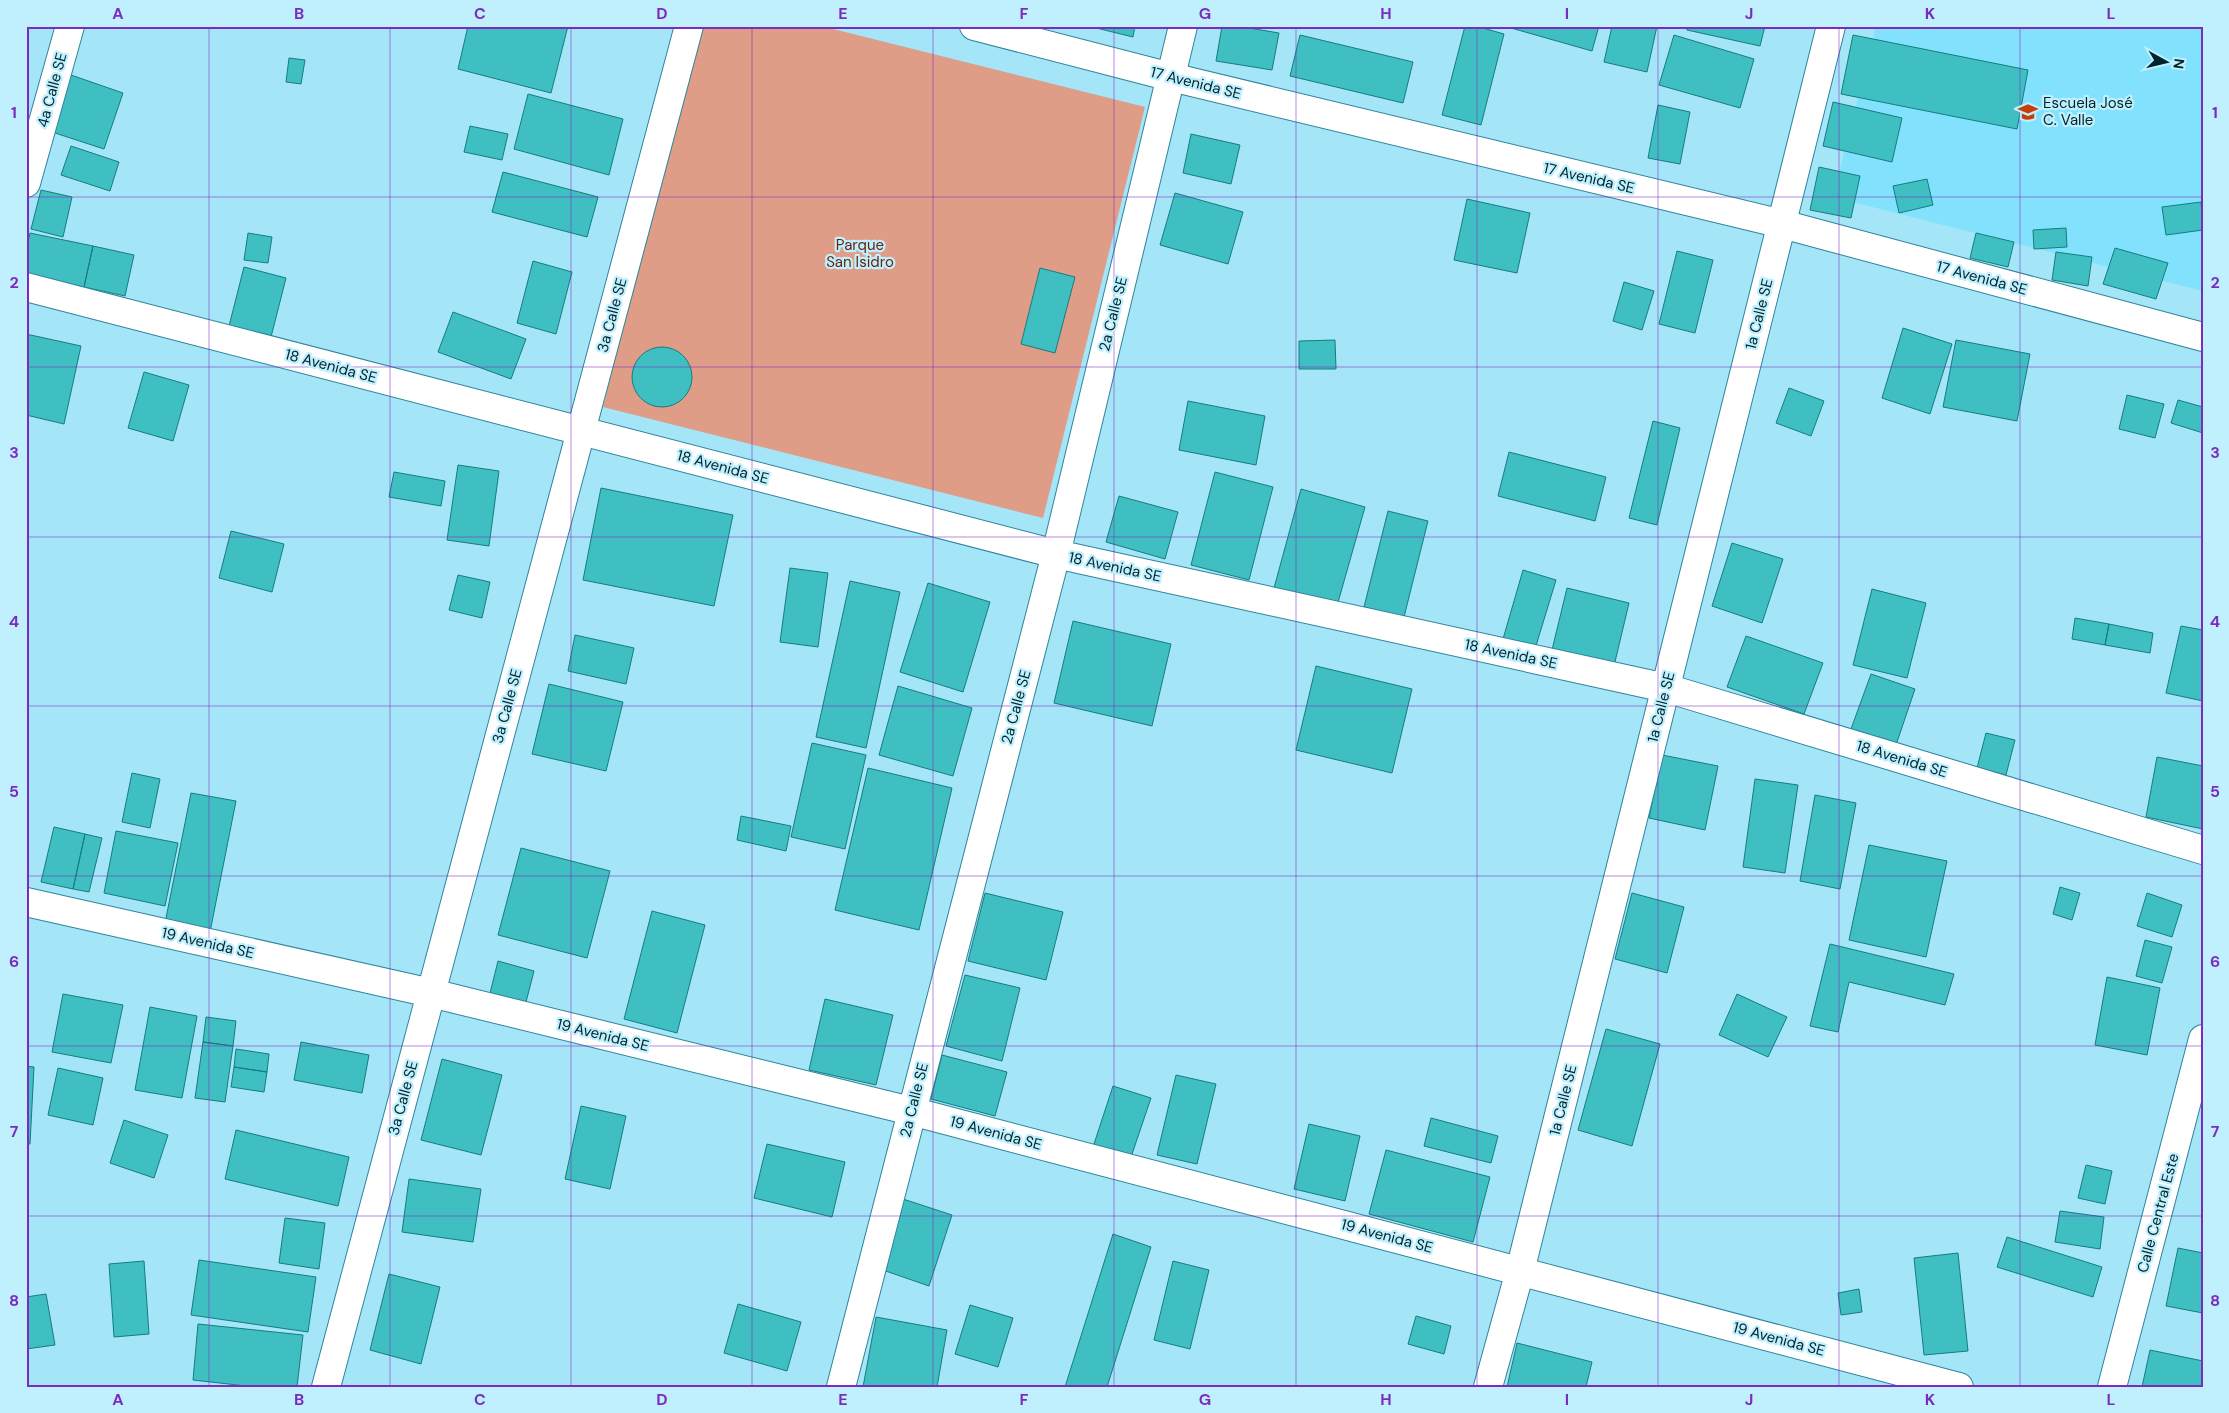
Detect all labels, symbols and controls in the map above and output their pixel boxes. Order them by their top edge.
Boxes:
text: A [112,3,124,24]
text: B [294,3,304,24]
text: C [474,3,486,24]
text: D [656,3,668,24]
text: E [838,3,848,24]
text: F [1020,3,1029,24]
text: G [1199,3,1211,24]
text: H [1380,3,1392,24]
text: I [1565,3,1569,24]
text: J [1745,3,1753,24]
text: K [1925,3,1936,24]
text: L [2107,3,2116,24]
north arrow [2142,38,2192,88]
street label: 4a Calle SE [32,50,72,130]
text: N [2169,57,2188,70]
street label: 17 Avenida SE [1149,62,1243,104]
place label: Escuela José C. Valle [2043,93,2133,130]
school or university icon: Escuela José C. Valle [2017,101,2039,123]
text: 1 [11,102,17,123]
text: 1 [2212,102,2218,123]
street label: 17 Avenida SE [1542,158,1636,198]
park label: Parque San Isidro [826,235,894,272]
street label: 17 Avenida SE [1935,256,2029,300]
text: 2 [9,272,19,293]
text: 2 [2210,272,2220,293]
street label: 2a Calle SE [1094,275,1132,353]
street label: 3a Calle SE [592,276,632,354]
street label: 1a Calle SE [1741,277,1777,351]
street label: 18 Avenida SE [283,344,379,388]
text: 3 [9,442,19,463]
text: 3 [2210,442,2220,463]
street label: 18 Avenida SE [675,445,771,489]
street label: 18 Avenida SE [1067,547,1163,587]
text: 4 [9,611,19,632]
text: 4 [2210,611,2220,632]
street label: 18 Avenida SE [1463,634,1559,674]
street label: 3a Calle SE [487,667,527,745]
street label: 2a Calle SE [996,668,1036,746]
street label: 1a Calle SE [1643,670,1679,744]
street label: 18 Avenida SE [1854,736,1950,782]
text: 5 [9,781,19,802]
text: 5 [2210,781,2220,802]
street label: 19 Avenida SE [160,923,256,963]
text: 6 [9,951,19,972]
text: 6 [2210,951,2220,972]
street label: 19 Avenida SE [555,1014,651,1056]
street label: 3a Calle SE [383,1059,423,1137]
street label: 2a Calle SE [895,1061,933,1139]
street label: 1a Calle SE [1545,1063,1581,1137]
street label: 19 Avenida SE [948,1111,1044,1155]
text: 7 [10,1121,19,1142]
text: 7 [2211,1121,2220,1142]
street label: Calle Central Este [2132,1151,2184,1275]
street label: 19 Avenida SE [1339,1214,1435,1258]
text: 8 [9,1290,19,1311]
text: 8 [2210,1290,2220,1311]
street label: 19 Avenida SE [1731,1317,1827,1361]
text: A [112,1389,124,1410]
text: B [294,1389,304,1410]
text: C [474,1389,486,1410]
text: D [656,1389,668,1410]
text: E [838,1389,848,1410]
text: F [1020,1389,1029,1410]
text: G [1199,1389,1211,1410]
text: H [1380,1389,1392,1410]
text: I [1565,1389,1569,1410]
text: J [1745,1389,1753,1410]
text: K [1925,1389,1936,1410]
text: L [2107,1389,2116,1410]

